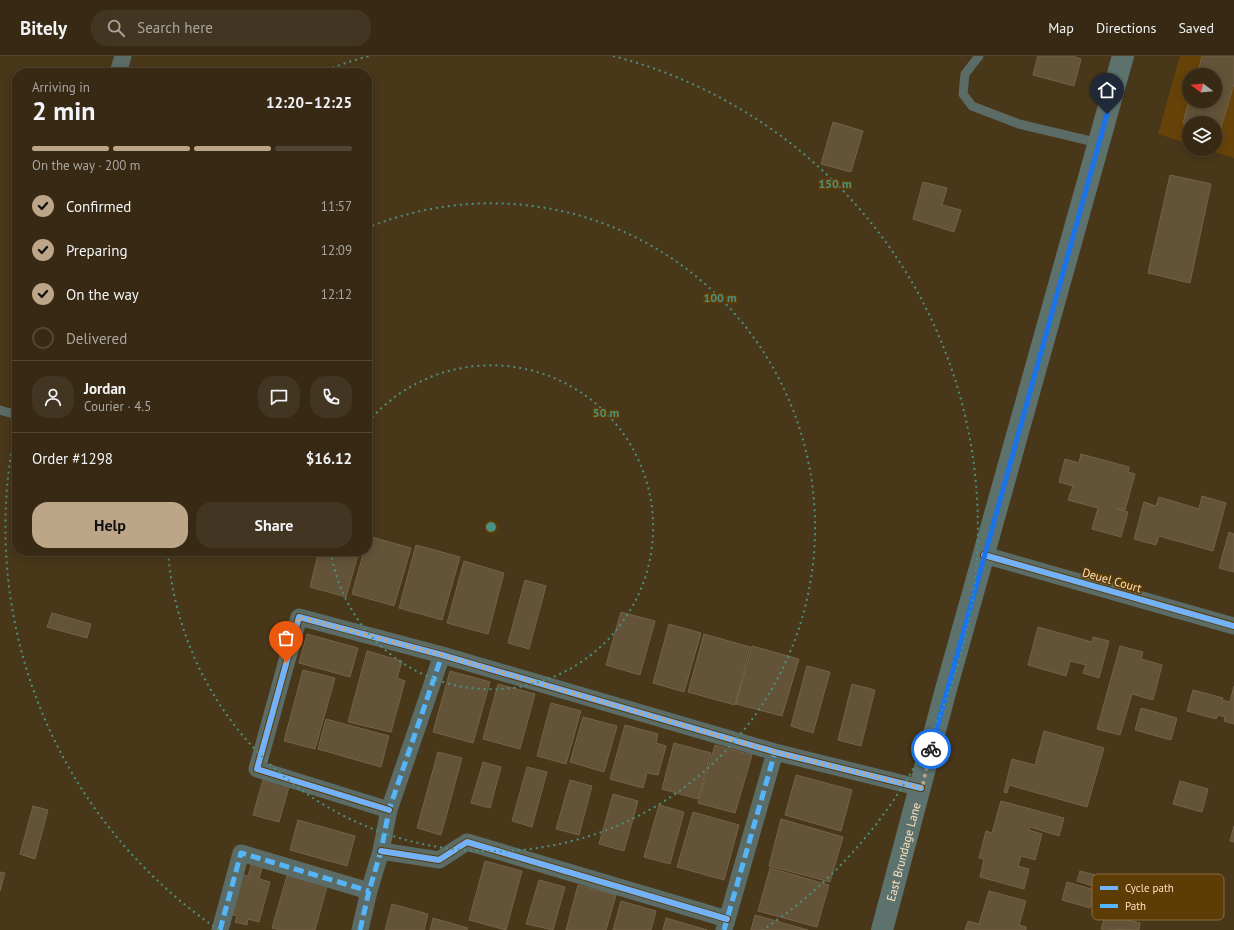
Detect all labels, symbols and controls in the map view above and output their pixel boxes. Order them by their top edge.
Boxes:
search box [91,10,371,46]
text: Bitely [20,16,67,40]
icon: search [105,17,127,39]
text: Search here [137,18,213,37]
text: Map [1048,19,1074,37]
text: Directions [1096,19,1156,37]
text: Saved [1178,19,1214,37]
north arrow [1182,68,1222,108]
map controls [1182,68,1222,156]
pin [1090,73,1124,114]
text: Arriving in [32,79,90,96]
icon: home [1096,79,1118,101]
text: 12:20–12:25 [266,93,352,112]
text: 2 min [32,94,95,127]
button: layers [1182,116,1222,156]
text: On the way · 200 m [32,157,140,174]
text: 150 m [818,176,852,191]
icon: check [32,195,54,217]
text: Confirmed [66,197,131,216]
text: 11:57 [321,198,352,215]
icon: check [32,239,54,261]
text: Preparing [66,241,128,260]
text: 12:09 [321,242,352,259]
icon: check [32,283,54,305]
text: On the way [66,285,139,304]
text: 12:12 [321,286,352,303]
text: 100 m [703,290,737,305]
text: Delivered [66,329,127,348]
button: person [32,376,74,418]
button: chat [258,376,300,418]
button: phone [310,376,352,418]
text: Jordan [84,379,126,398]
text: Courier · 4.5 [84,398,151,415]
text: 50 m [593,405,619,420]
text: Order #1298 [32,449,113,468]
text: $16.12 [306,449,352,468]
button: Help [32,502,188,548]
button: Share [196,502,352,548]
centre of rings [484,520,498,534]
street label: Deuel Court [1081,564,1143,596]
pin [269,621,303,662]
icon: bag [275,627,297,649]
courier [911,729,951,769]
icon: bike [920,738,942,760]
street label: East Brundage Lane [882,801,923,903]
legend [1092,874,1224,920]
text: Cycle path [1125,881,1174,895]
text: Path [1125,899,1146,913]

